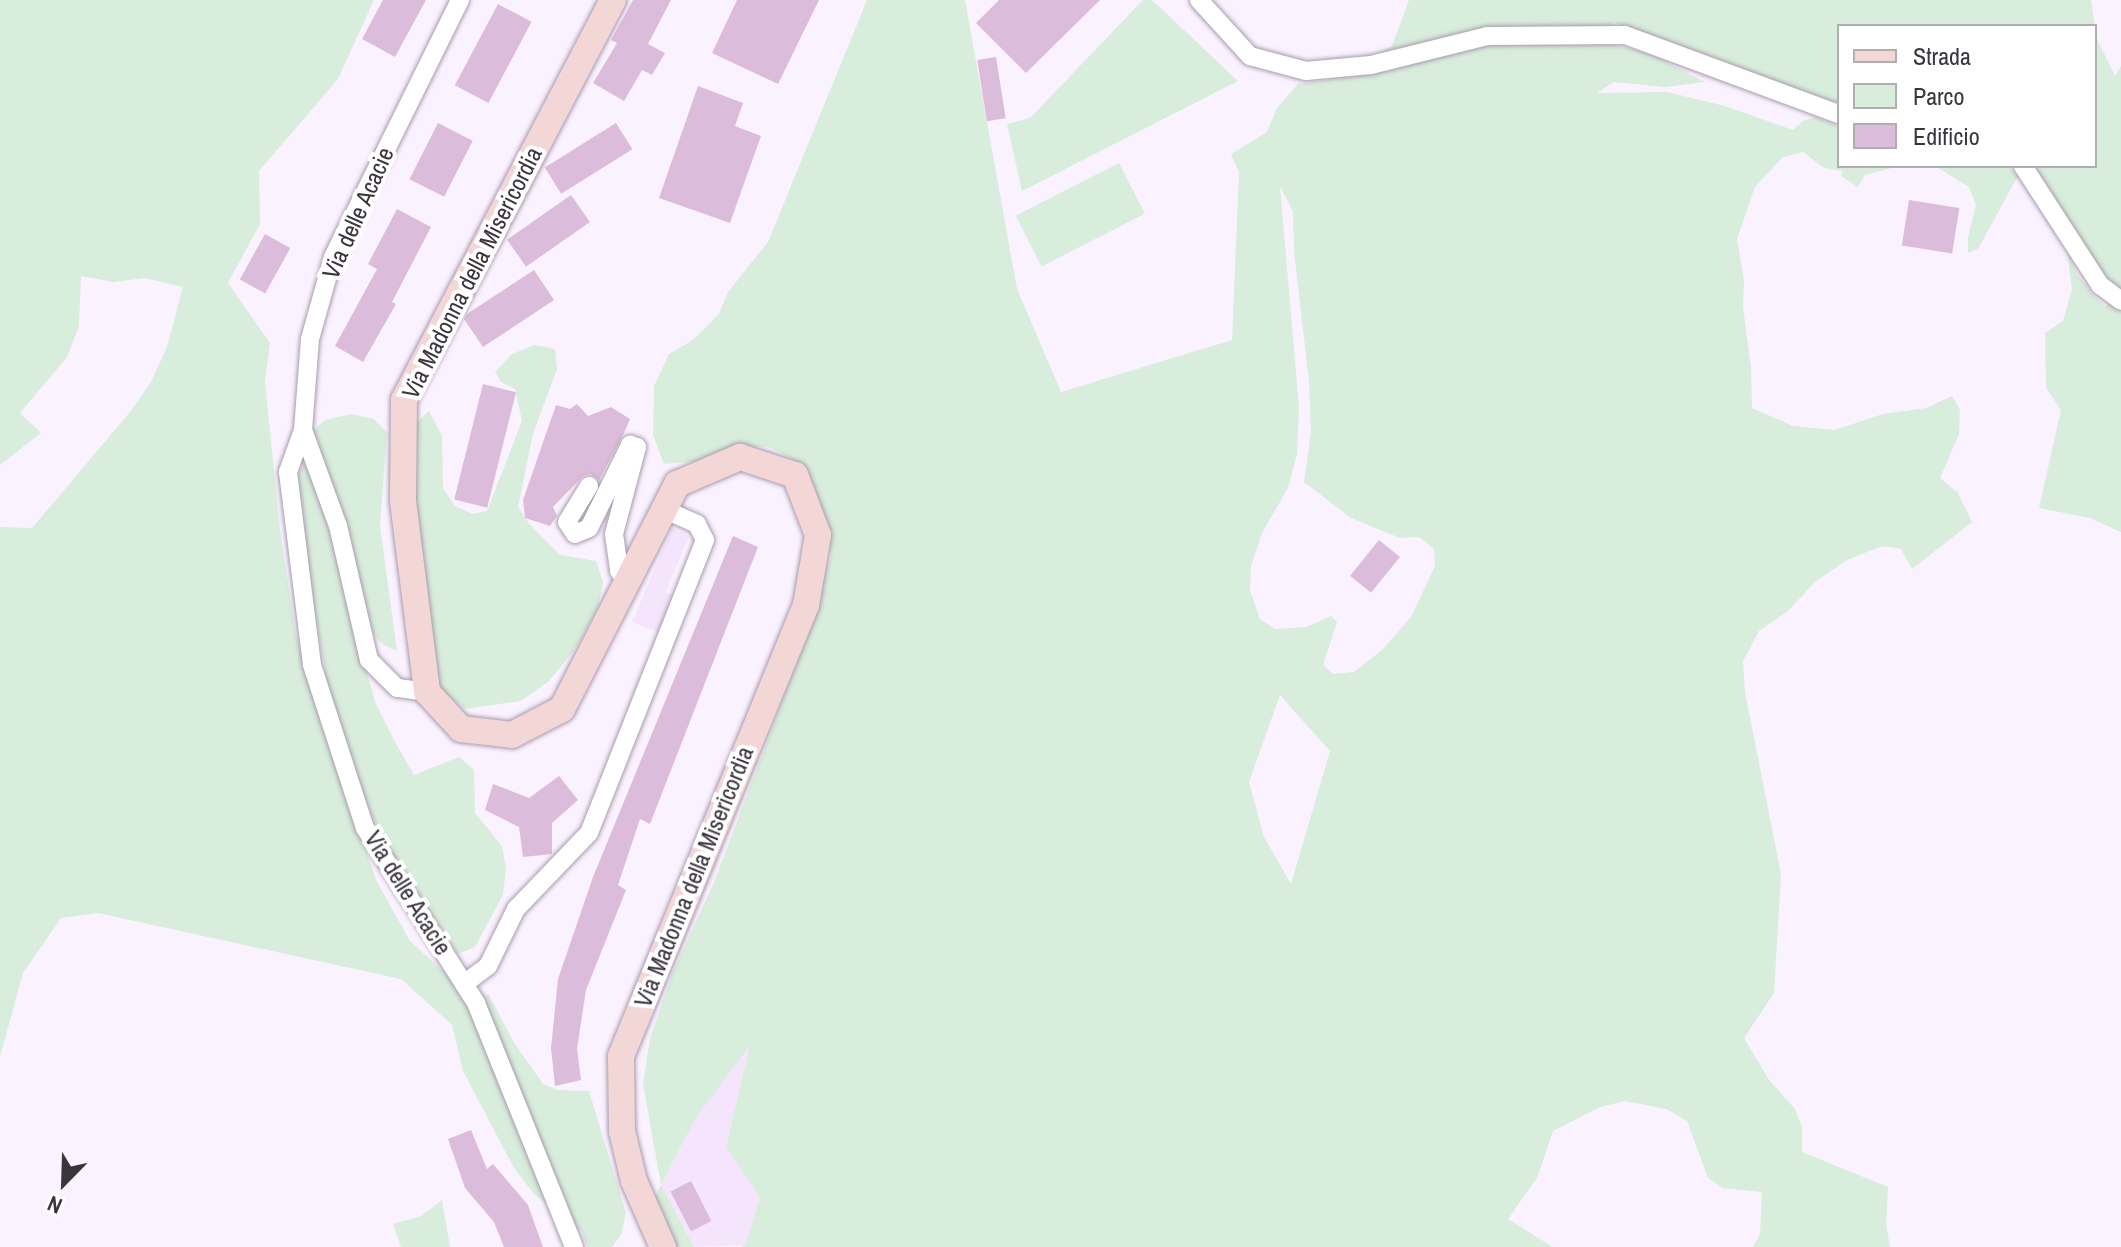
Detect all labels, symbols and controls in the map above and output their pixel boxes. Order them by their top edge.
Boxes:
legend [1837,24,2097,168]
text: Strada [1913,40,1971,72]
text: Parco [1913,80,1964,112]
text: Edificio [1913,120,1980,152]
street label: Via delle Acacie [316,142,400,284]
street label: Via Madonna della Misericordia [396,142,548,404]
street label: Via Madonna della Misericordia [628,742,760,1012]
street label: Via delle Acacie [358,825,458,961]
north arrow [24,1143,104,1223]
text: N [43,1189,66,1221]

